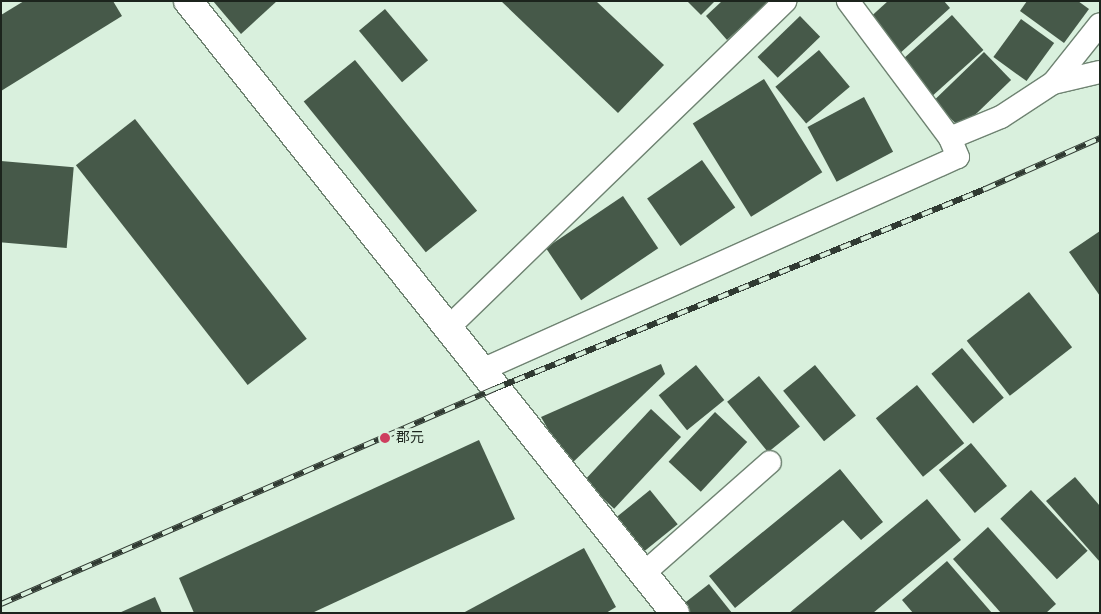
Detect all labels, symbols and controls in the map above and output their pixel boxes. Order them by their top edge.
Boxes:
place label: 郡元 [396,430,424,446]
marker: 郡元 [378,431,392,445]

